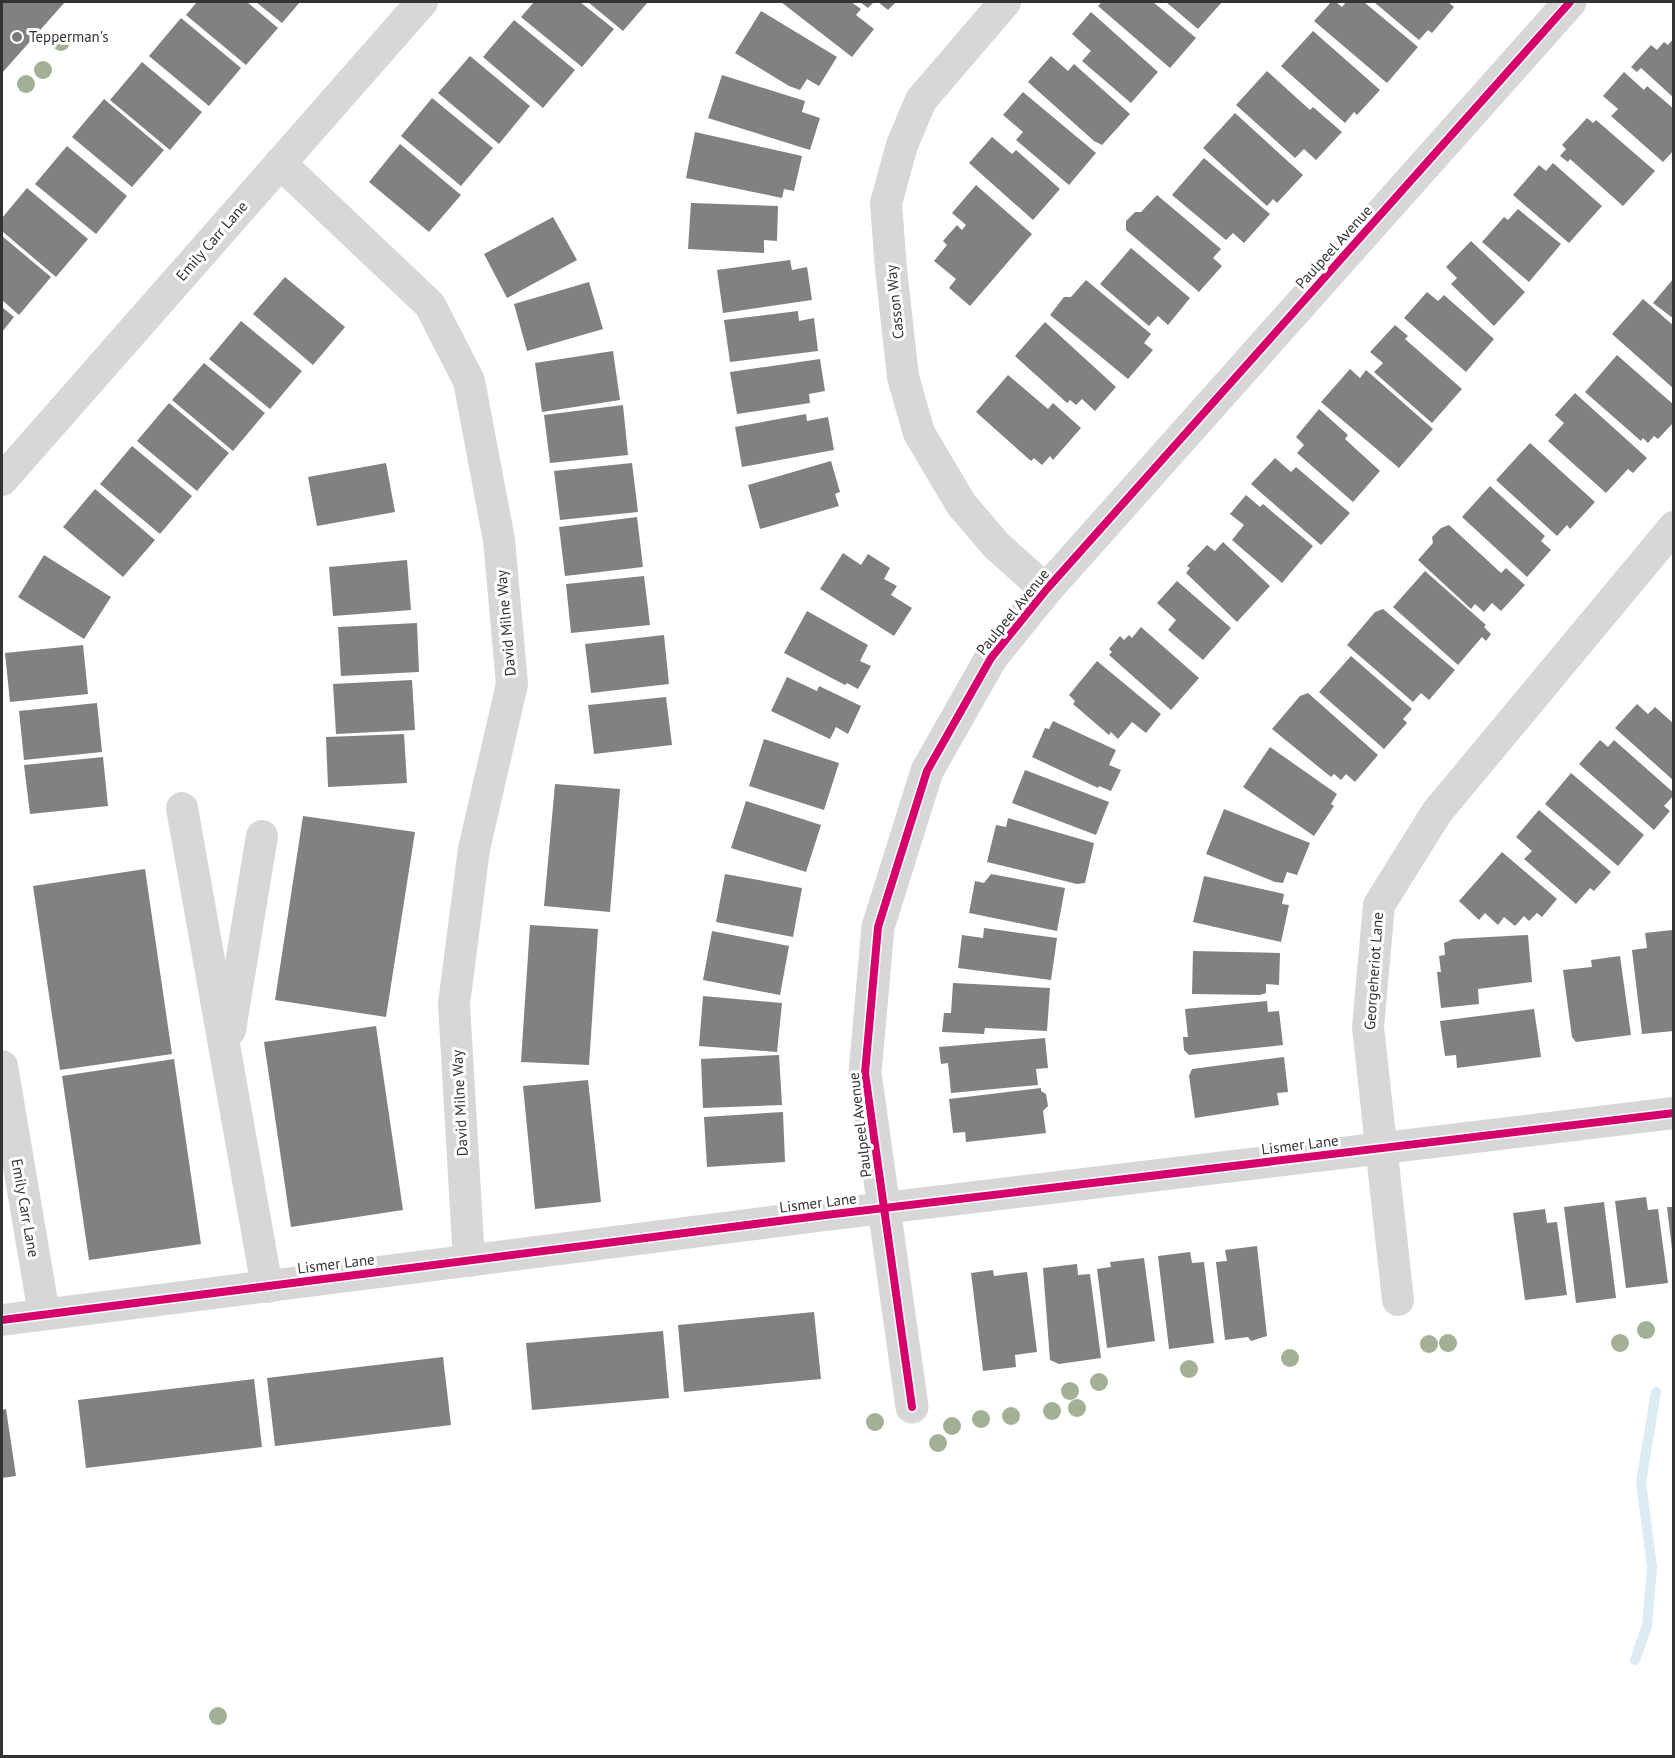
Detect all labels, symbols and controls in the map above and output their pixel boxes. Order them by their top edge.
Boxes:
place label: Tepperman's [29,27,108,46]
marker: Tepperman's [10,30,24,44]
street label: Emily Carr Lane [172,197,252,285]
street label: Paulpeel Avenue [1291,201,1376,292]
street label: Casson Way [881,264,908,340]
street label: Paulpeel Avenue [972,565,1053,659]
street label: David Milne Way [491,569,520,677]
street label: Georgeheriot Lane [1360,911,1387,1031]
street label: David Milne Way [447,1049,472,1157]
street label: Paulpeel Avenue [844,1071,875,1179]
street label: Lismer Lane [1260,1130,1340,1159]
street label: Emily Carr Lane [7,1157,44,1259]
street label: Lismer Lane [778,1188,858,1217]
street label: Lismer Lane [296,1249,376,1278]

